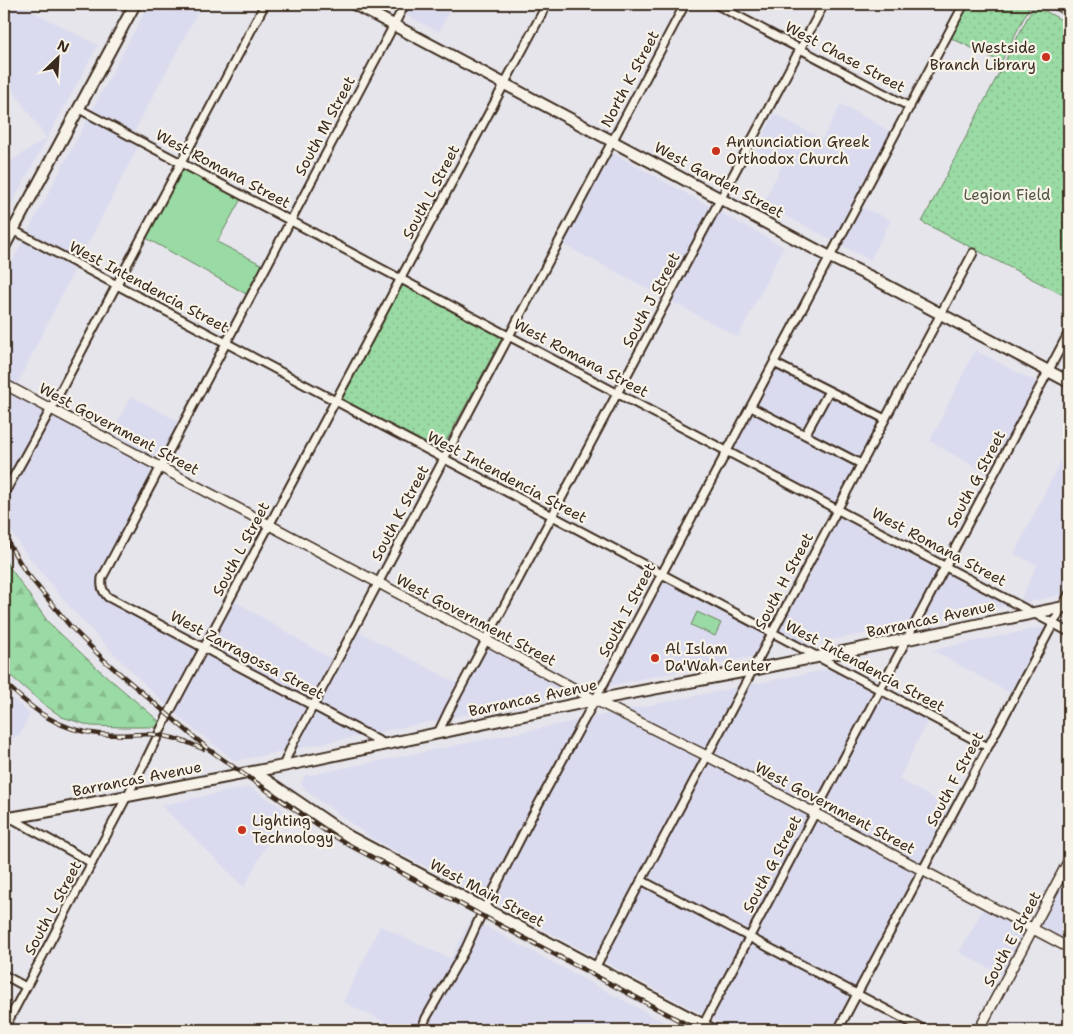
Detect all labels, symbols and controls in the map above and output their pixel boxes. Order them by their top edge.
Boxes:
street label: West Chase Street [781,17,909,97]
street label: North K Street [596,27,664,131]
north arrow [32,32,82,82]
text: N [55,36,72,57]
place label: Westside Branch Library [930,38,1036,75]
marker: Westside Branch Library [1040,51,1052,63]
street label: South M Street [290,73,360,179]
street label: West Romana Street [152,125,294,213]
place label: Annunciation Greek Orthodox Church [726,132,870,169]
street label: West Garden Street [651,137,787,223]
street label: South L Street [398,141,464,243]
marker: Annunciation Greek Orthodox Church [710,145,722,157]
park label: Legion Field [963,185,1051,205]
street label: West Intendencia Street [66,236,232,338]
street label: South J Street [618,249,684,351]
street label: West Romana Street [510,314,652,402]
street label: West Government Street [35,378,203,480]
street label: West Intendencia Street [424,426,590,528]
street label: South G Street [942,427,1010,531]
street label: South K Street [366,462,434,564]
street label: South L Street [208,498,274,600]
street label: West Romana Street [868,503,1010,591]
street label: South H Street [750,529,818,633]
street label: South I Street [594,559,660,661]
street label: West Government Street [392,569,560,671]
street label: Barrancas Avenue [865,596,997,642]
street label: West Zarragossa Street [167,606,327,704]
street label: West Intendencia Street [782,615,948,717]
place label: Al Islam Da'Wah Center [665,639,772,676]
marker: Al Islam Da'Wah Center [649,652,661,664]
street label: Barrancas Avenue [467,675,599,721]
street label: South F Street [922,728,988,830]
street label: Barrancas Avenue [71,757,203,801]
street label: West Government Street [751,757,919,859]
place label: Lighting Technology [252,811,334,848]
street label: South G Street [738,812,806,916]
marker: Lighting Technology [236,824,248,836]
street label: West Main Street [426,854,548,932]
street label: South L Street [20,857,86,959]
street label: South E Street [978,888,1046,990]

